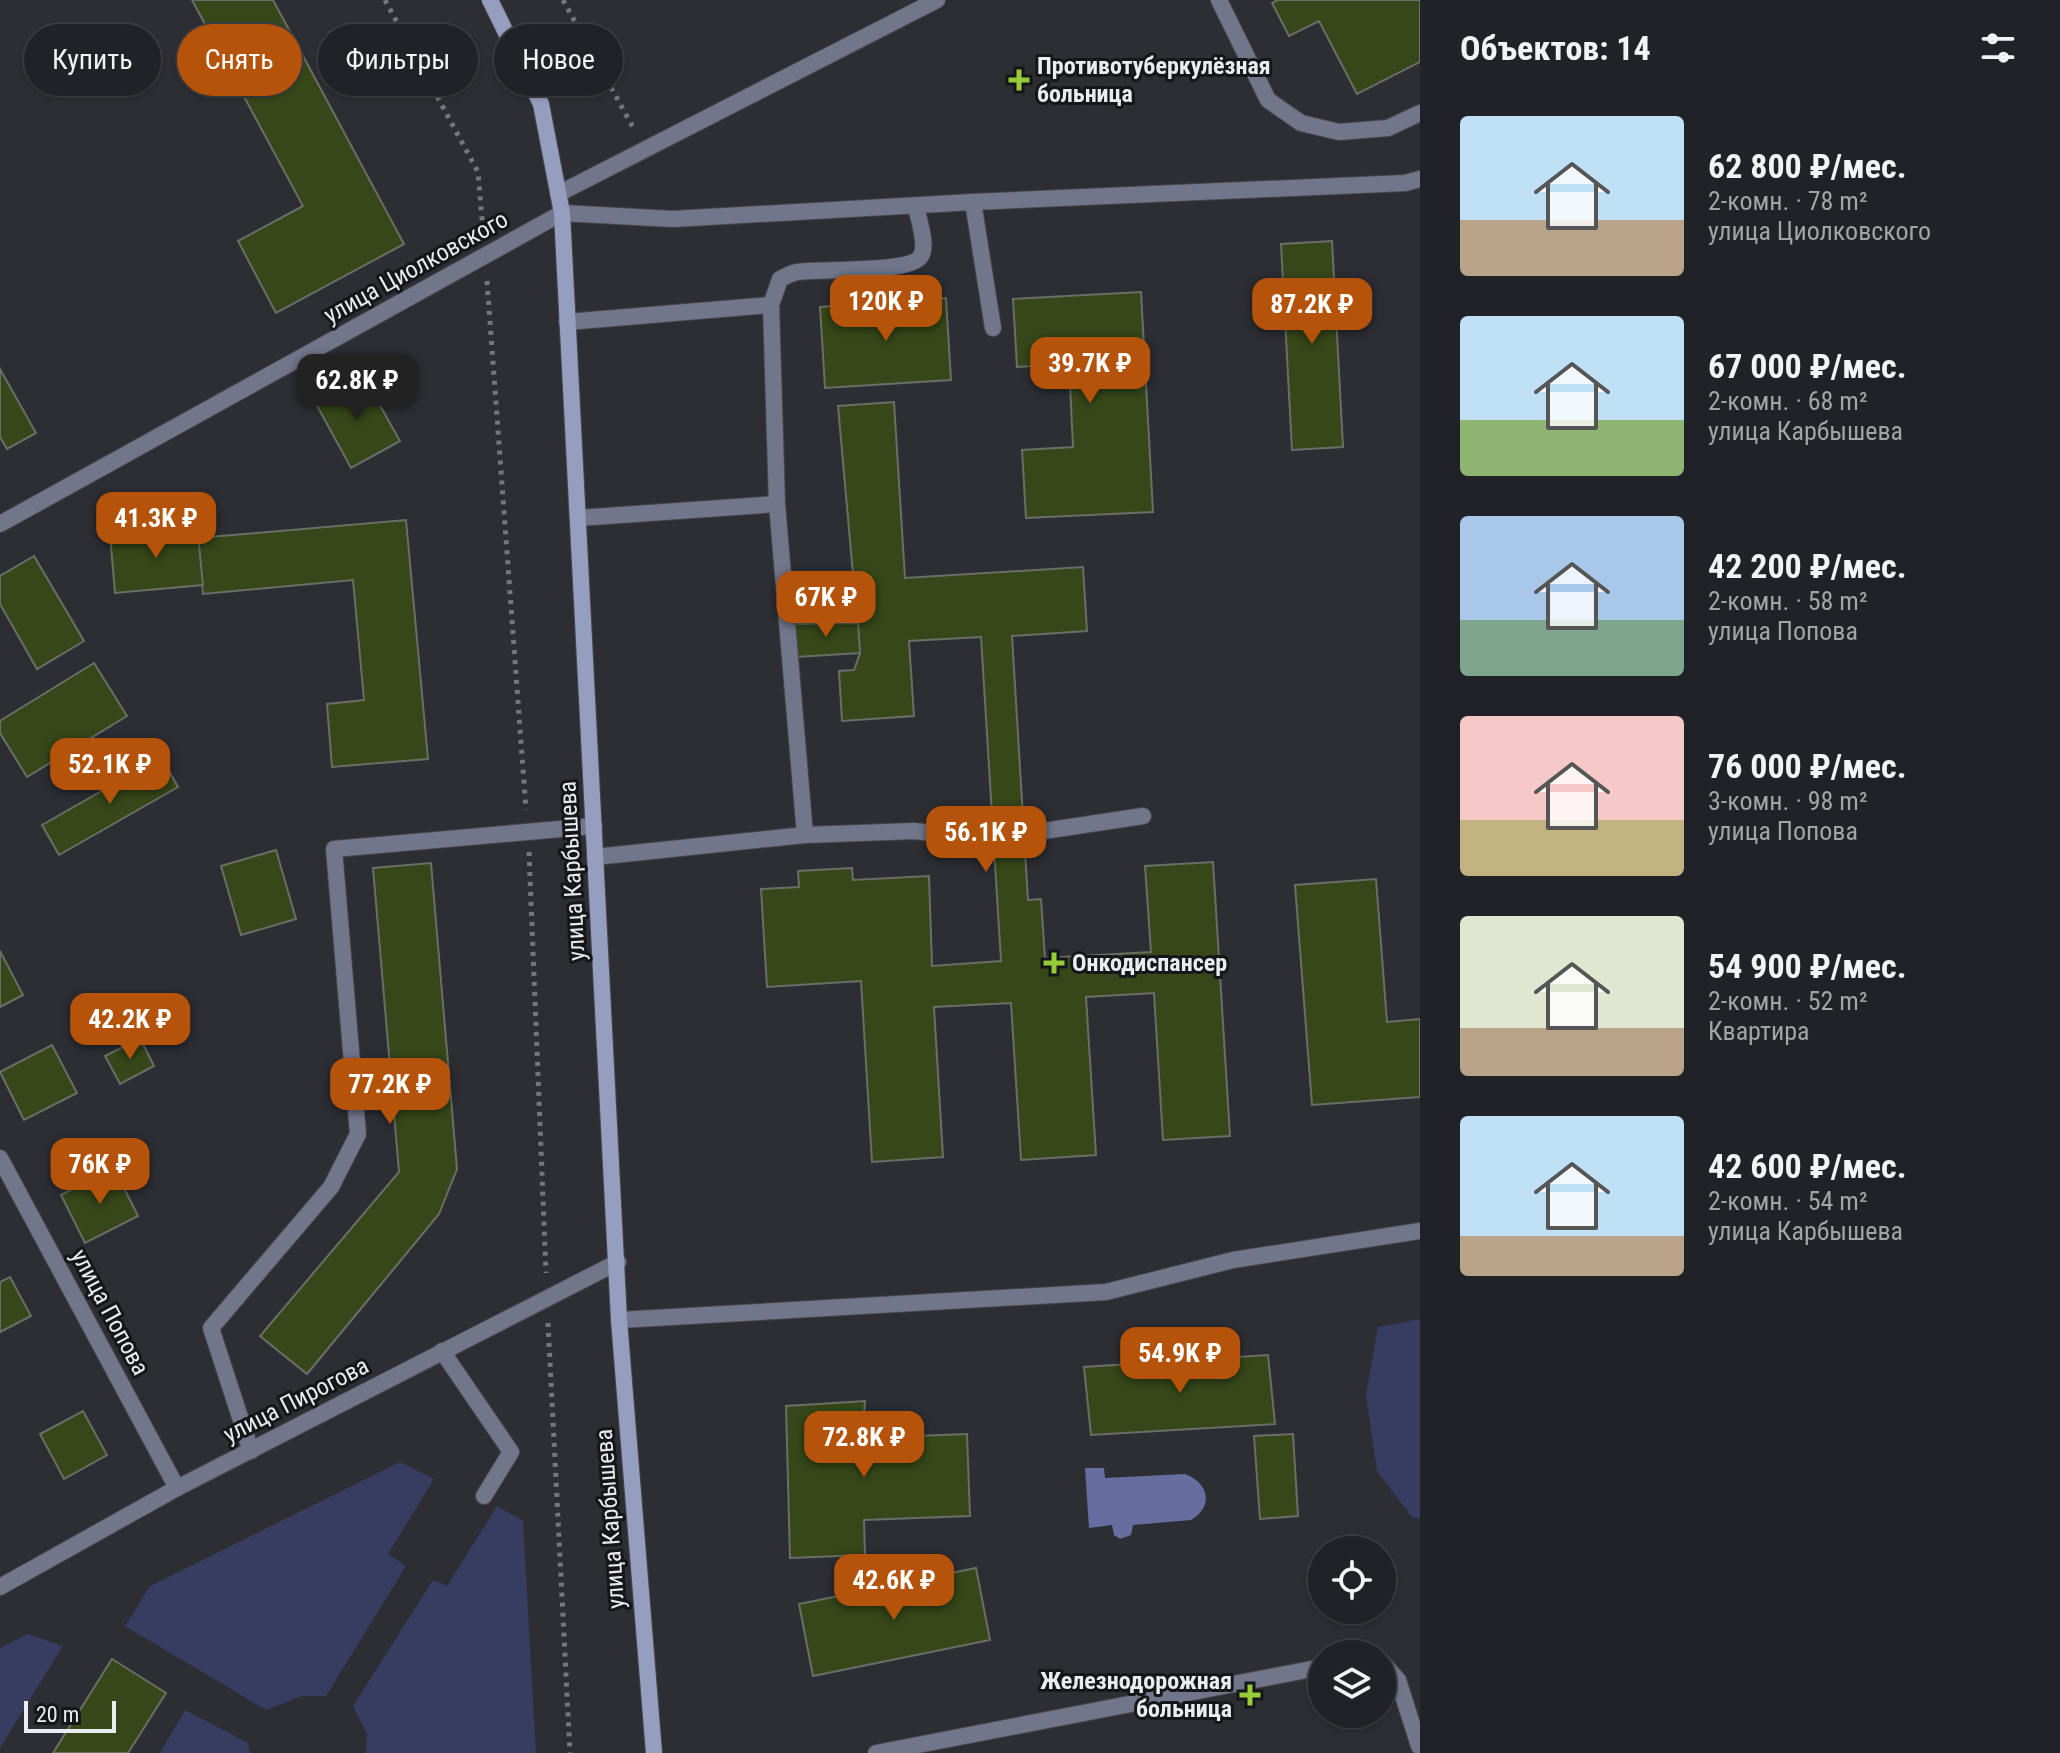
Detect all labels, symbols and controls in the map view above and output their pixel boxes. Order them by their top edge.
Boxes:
chip: Купить [24,24,161,96]
chip: Снять [177,24,302,96]
chip: Фильтры [318,24,478,96]
chip: Новое [494,24,623,96]
icon: filters [1976,26,2020,70]
text: Объектов: 14 [1460,28,1651,68]
place label: Противотуберкулёзная больница [1037,52,1271,108]
marker: Противотуберкулёзная больница [1008,69,1030,91]
text: 62 800 ₽/мес. [1708,146,1907,186]
icon: home [1524,148,1620,244]
text: 2-комн. · 78 m² [1708,186,1868,216]
street label: улица Циолковского [319,205,513,329]
text: улица Циолковского [1708,216,1931,246]
pin: 120K ₽ [821,275,951,343]
pin: 87.2K ₽ [1238,278,1386,346]
text: 120K ₽ [848,286,924,316]
text: 87.2K ₽ [1270,289,1354,319]
pin: 39.7K ₽ [1016,337,1164,405]
text: 67 000 ₽/мес. [1708,346,1907,386]
text: 39.7K ₽ [1048,348,1132,378]
icon: home [1524,348,1620,444]
pin: 62.8K ₽ [283,354,431,422]
text: 62.8K ₽ [315,365,399,395]
text: 2-комн. · 68 m² [1708,386,1868,416]
text: улица Карбышева [1708,416,1903,446]
pin: 41.3K ₽ [82,492,230,560]
text: 41.3K ₽ [114,503,198,533]
text: 42 200 ₽/мес. [1708,546,1907,586]
icon: home [1524,548,1620,644]
pin: 67K ₽ [770,571,882,639]
text: 67K ₽ [795,582,857,612]
text: 2-комн. · 58 m² [1708,586,1868,616]
text: улица Попова [1708,616,1858,646]
pin: 52.1K ₽ [36,738,184,806]
text: 76 000 ₽/мес. [1708,746,1907,786]
icon: home [1524,748,1620,844]
text: 52.1K ₽ [68,749,152,779]
street label: улица Карбышева [553,780,591,962]
text: 3-комн. · 98 m² [1708,786,1868,816]
pin: 56.1K ₽ [912,806,1060,874]
text: улица Попова [1708,816,1858,846]
text: 56.1K ₽ [944,817,1028,847]
text: 54 900 ₽/мес. [1708,946,1907,986]
icon: home [1524,948,1620,1044]
place label: Онкодиспансер [1072,949,1227,977]
marker: Онкодиспансер [1043,952,1065,974]
text: 2-комн. · 52 m² [1708,986,1868,1016]
pin: 42.2K ₽ [56,993,204,1061]
text: 42.2K ₽ [88,1004,172,1034]
text: Квартира [1708,1016,1810,1046]
pin: 77.2K ₽ [316,1058,464,1126]
text: 77.2K ₽ [348,1069,432,1099]
pin: 76K ₽ [44,1138,156,1206]
text: 42 600 ₽/мес. [1708,1146,1907,1186]
icon: home [1524,1148,1620,1244]
text: 76K ₽ [69,1149,131,1179]
text: 2-комн. · 54 m² [1708,1186,1868,1216]
text: улица Карбышева [1708,1216,1903,1246]
street label: улица Попова [65,1244,155,1380]
pin: 54.9K ₽ [1106,1327,1254,1395]
text: 54.9K ₽ [1138,1338,1222,1368]
street label: улица Пирогова [219,1351,373,1449]
pin: 72.8K ₽ [790,1411,938,1479]
text: 72.8K ₽ [822,1422,906,1452]
street label: улица Карбышева [590,1428,630,1610]
map controls [1308,1536,1396,1728]
button: locate [1308,1536,1396,1624]
pin: 42.6K ₽ [820,1554,968,1622]
text: 42.6K ₽ [852,1565,936,1595]
button: layers [1308,1640,1396,1728]
place label: Железнодорожная больница [1040,1667,1232,1723]
marker: Железнодорожная больница [1239,1684,1261,1706]
scale bar [24,1697,116,1733]
text: 20 m [36,1702,79,1727]

